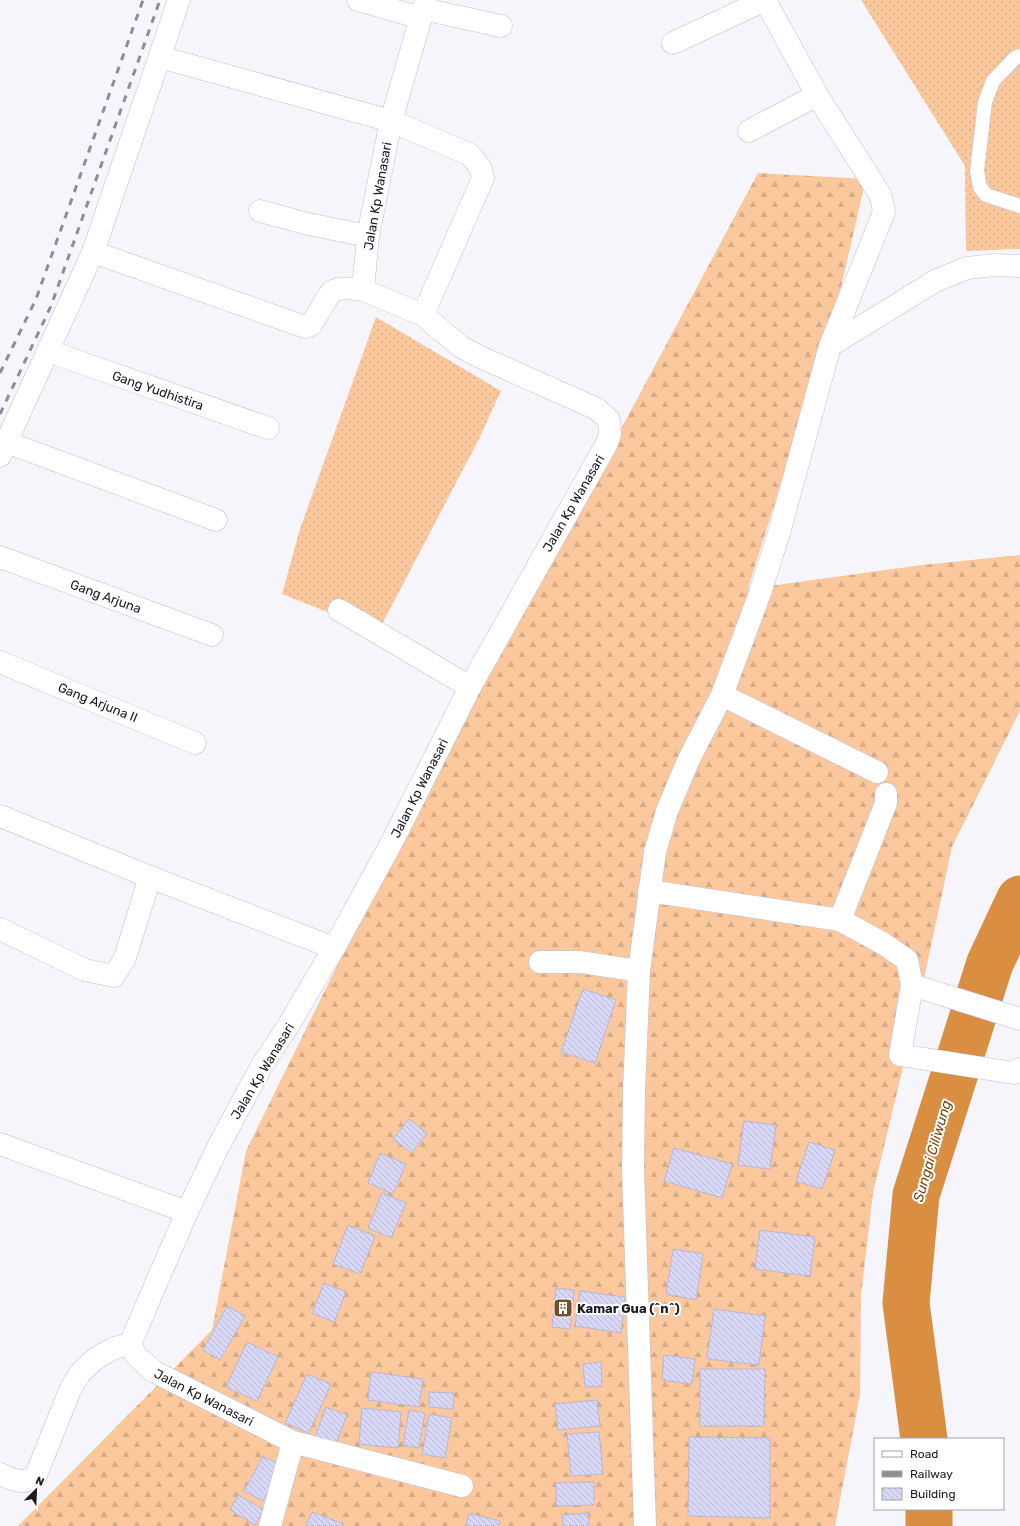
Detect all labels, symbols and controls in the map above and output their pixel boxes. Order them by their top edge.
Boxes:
street label: Jalan Kp Wanasari [361,141,394,251]
street label: Gang Yudhistira [110,368,205,414]
street label: Jalan Kp Wanasari [540,452,607,554]
street label: Gang Arjuna [68,577,143,617]
street label: Gang Arjuna II [55,680,140,726]
street label: Jalan Kp Wanasari [388,736,451,840]
street label: Jalan Kp Wanasari [228,1020,297,1122]
water label: Sungai Ciliwung [910,1098,955,1204]
building icon: Kamar Gua (^n^) [552,1297,574,1319]
place label: Kamar Gua (^n^) [577,1301,680,1316]
street label: Jalan Kp Wanasari [152,1366,256,1429]
legend [874,1438,1004,1510]
text: Road [910,1447,938,1461]
text: Railway [910,1467,953,1481]
north arrow [16,1470,56,1510]
text: N [34,1474,46,1489]
text: Building [910,1487,956,1501]

